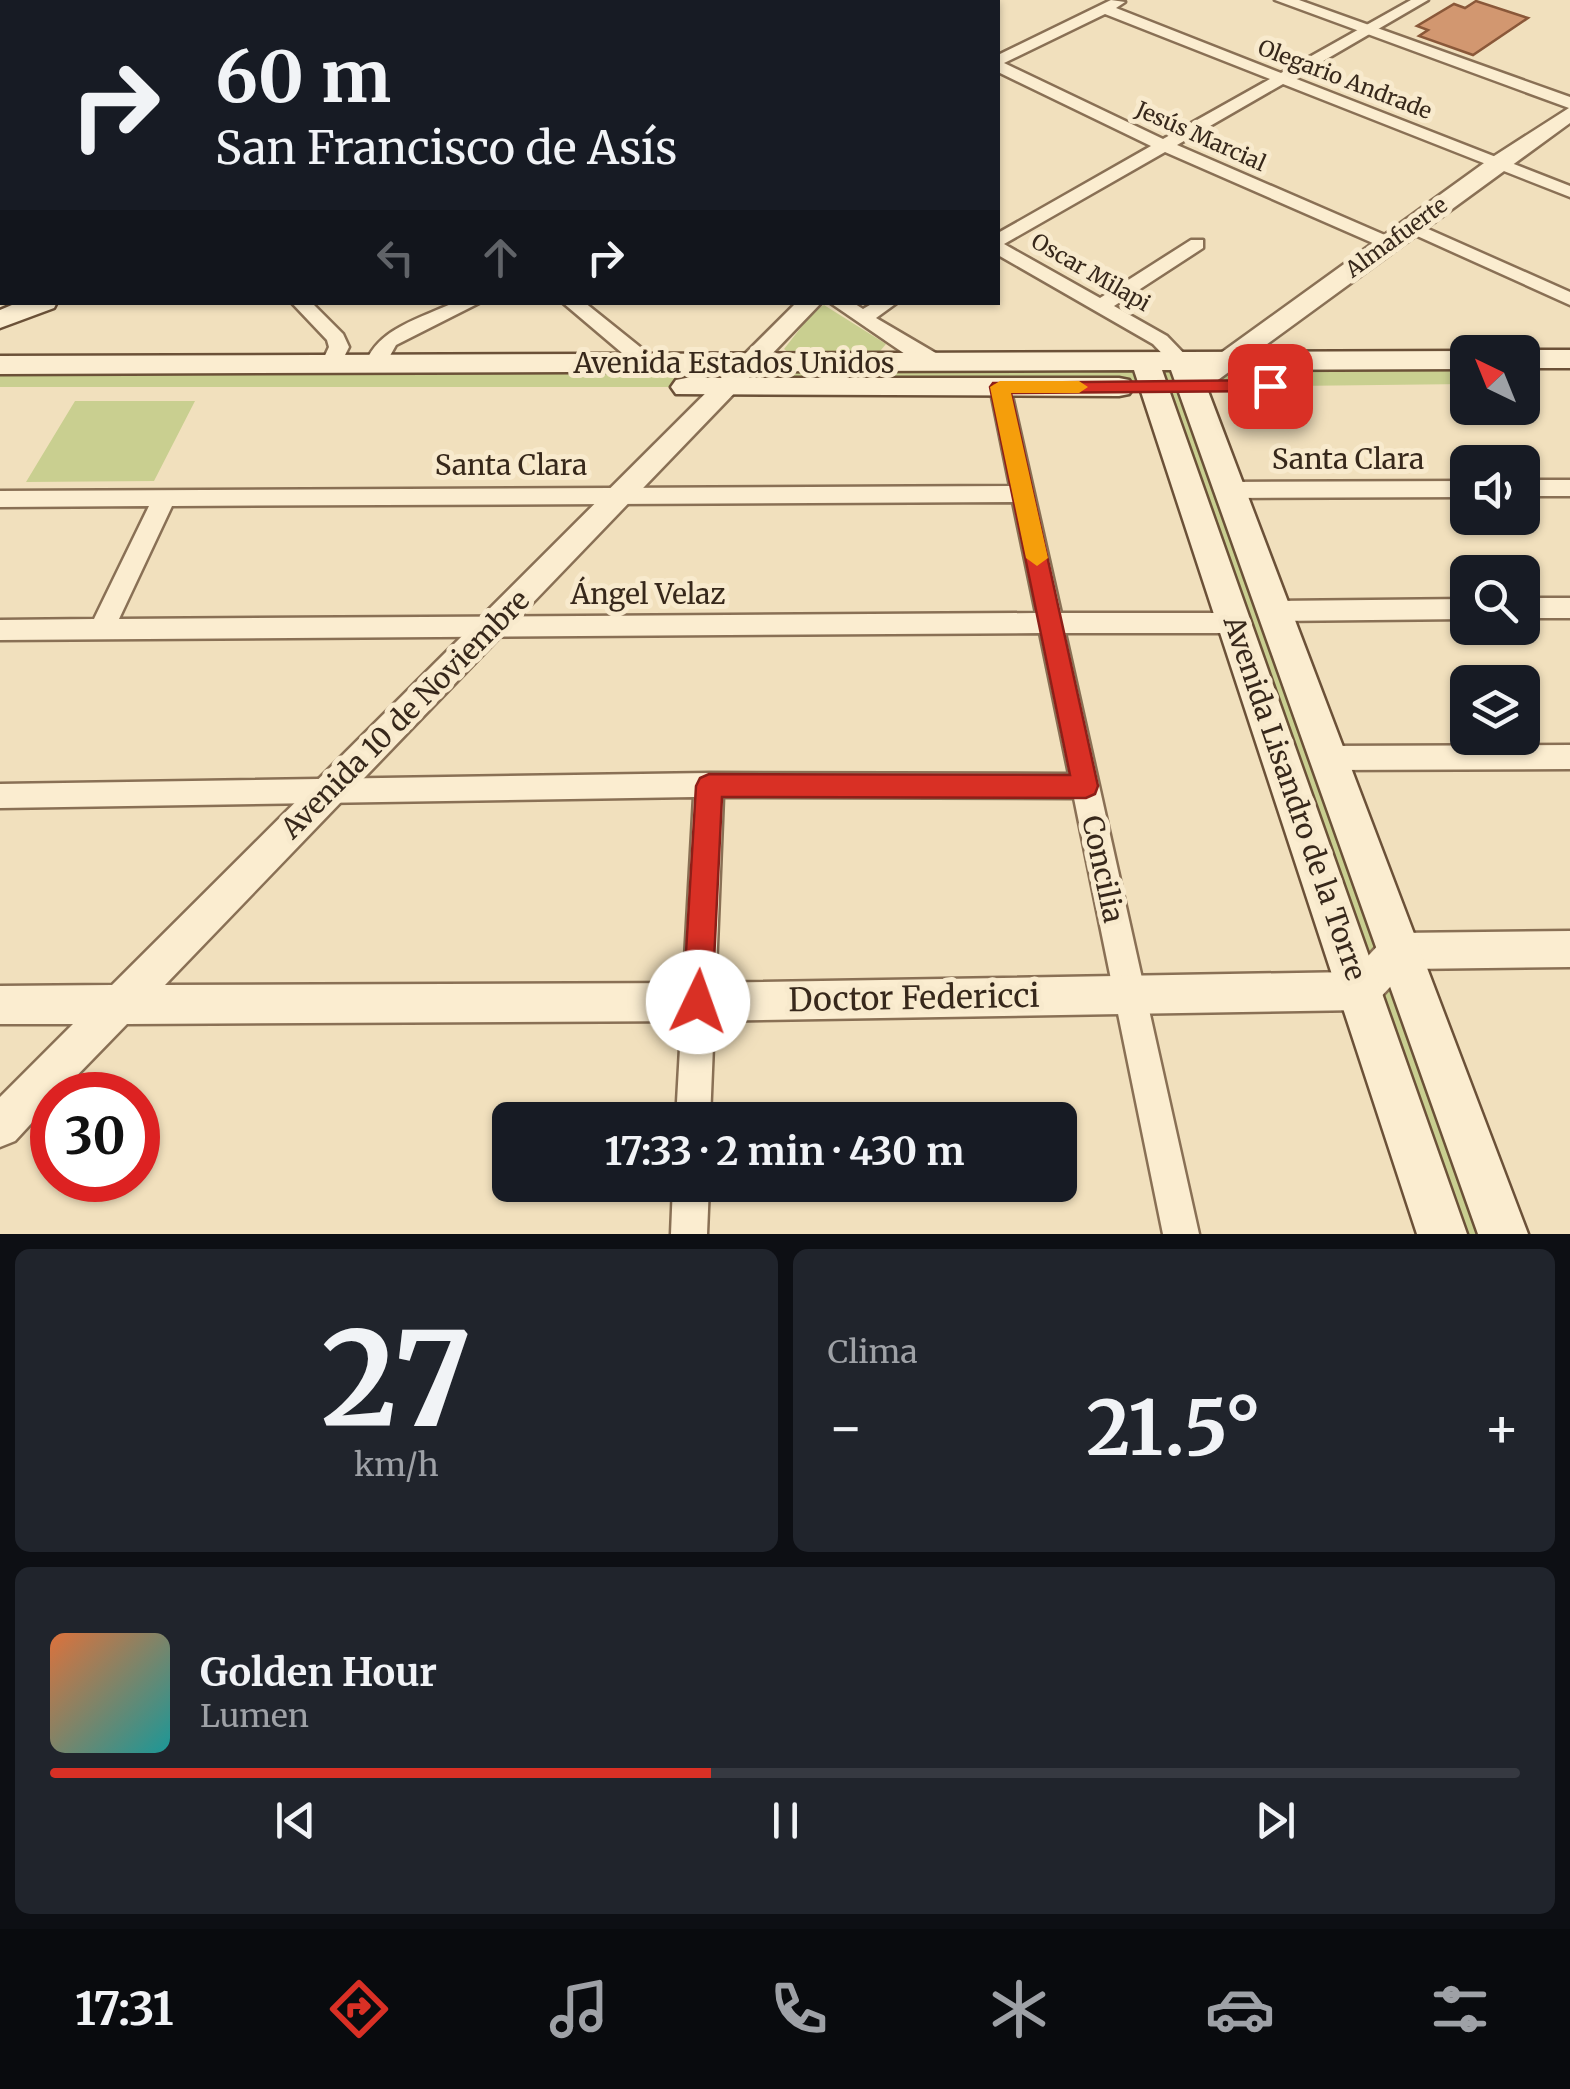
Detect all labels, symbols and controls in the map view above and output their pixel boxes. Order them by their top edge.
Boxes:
text: 60 m [215,33,391,121]
street label: Olegario Andrade [1254,33,1436,125]
icon: right [50,40,180,170]
street label: Jesús Marcial [1131,94,1271,177]
text: San Francisco de Asís [215,120,677,176]
street label: Almafuerte [1339,191,1453,284]
street label: Oscar Milapi [1027,227,1155,317]
icon: left [368,230,423,285]
icon: ahead [473,230,528,285]
icon: right [578,230,633,285]
north arrow [1450,335,1540,425]
map controls [1450,335,1540,755]
pin [1228,344,1313,429]
street label: Avenida Estados Unidos [572,345,895,381]
icon: arrive [1243,359,1298,414]
street label: Santa Clara [1272,441,1424,477]
button: sound [1450,445,1540,535]
street label: Santa Clara [435,447,587,483]
button: search [1450,555,1540,645]
street label: Ángel Velaz [569,576,726,612]
street label: Avenida 10 de Noviembre [272,582,537,847]
street label: Avenida Lisandro de la Torre [1215,610,1374,985]
button: layers [1450,665,1540,755]
street label: Concilia [1074,812,1132,926]
position arrow [646,950,750,1054]
street label: Doctor Federicci [788,976,1040,1020]
speed limit sign: 30 [30,1072,160,1202]
text: 17:33 · 2 min · 430 m [605,1128,964,1175]
text: 27 [321,1298,471,1461]
text: Clima [828,1332,918,1372]
text: 21.5° [1086,1381,1261,1475]
text: − [828,1393,864,1462]
text: + [1483,1393,1520,1462]
text: km/h [354,1445,439,1485]
text: Golden Hour [200,1649,437,1696]
text: Lumen [200,1696,309,1736]
icon: previous [268,1793,323,1848]
icon: pause [758,1793,813,1848]
icon: next [1248,1793,1303,1848]
icon: directions [324,1974,394,2044]
icon: music [544,1974,614,2044]
icon: phone [764,1974,834,2044]
icon: climate [984,1974,1054,2044]
icon: car [1205,1974,1275,2044]
icon: filters [1425,1974,1495,2044]
text: 17:31 [75,1981,174,2037]

